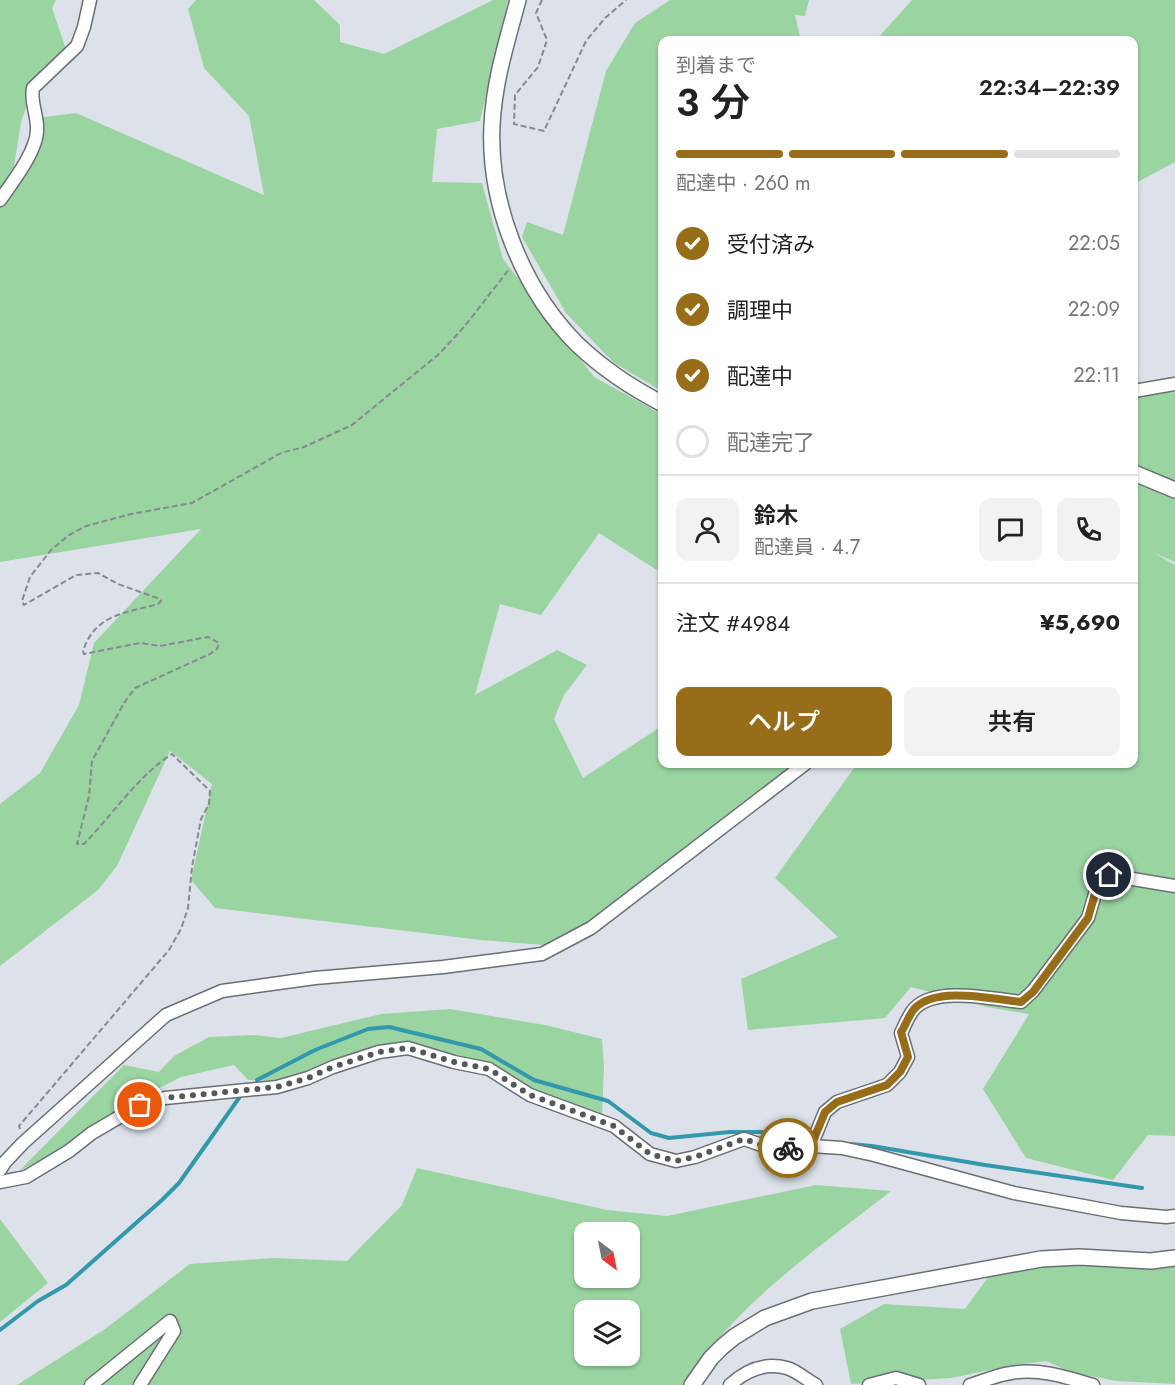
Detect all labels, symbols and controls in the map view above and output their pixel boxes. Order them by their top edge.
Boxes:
text: 到着まで [676,51,756,80]
text: 22:34–22:39 [979,71,1120,103]
text: 3 分 [676,74,750,131]
text: 配達中 · 260 m [676,169,811,198]
icon: check [676,227,709,260]
text: 受付済み [727,228,815,260]
text: 22:05 [1068,229,1120,258]
icon: check [676,293,709,326]
text: 調理中 [727,294,793,326]
text: 22:09 [1068,295,1120,324]
icon: check [676,359,709,392]
text: 配達中 [727,360,793,392]
text: 22:11 [1073,361,1120,390]
text: 配達完了 [727,426,815,458]
button: person [676,498,739,561]
button: chat [979,498,1042,561]
button: phone [1057,498,1120,561]
text: 鈴木 [754,499,798,531]
text: 配達員 · 4.7 [754,533,860,562]
text: ¥5,690 [1040,606,1120,638]
text: 注文 #4984 [676,607,790,639]
button: ヘルプ [676,687,892,756]
button: 共有 [904,687,1120,756]
pin [1083,849,1134,900]
icon: home [1092,858,1125,891]
pin [114,1079,165,1130]
icon: bag [123,1088,156,1121]
courier [758,1118,818,1178]
icon: bike [772,1132,805,1165]
north arrow [574,1222,640,1288]
map controls [574,1222,640,1366]
button: layers [574,1300,640,1366]

